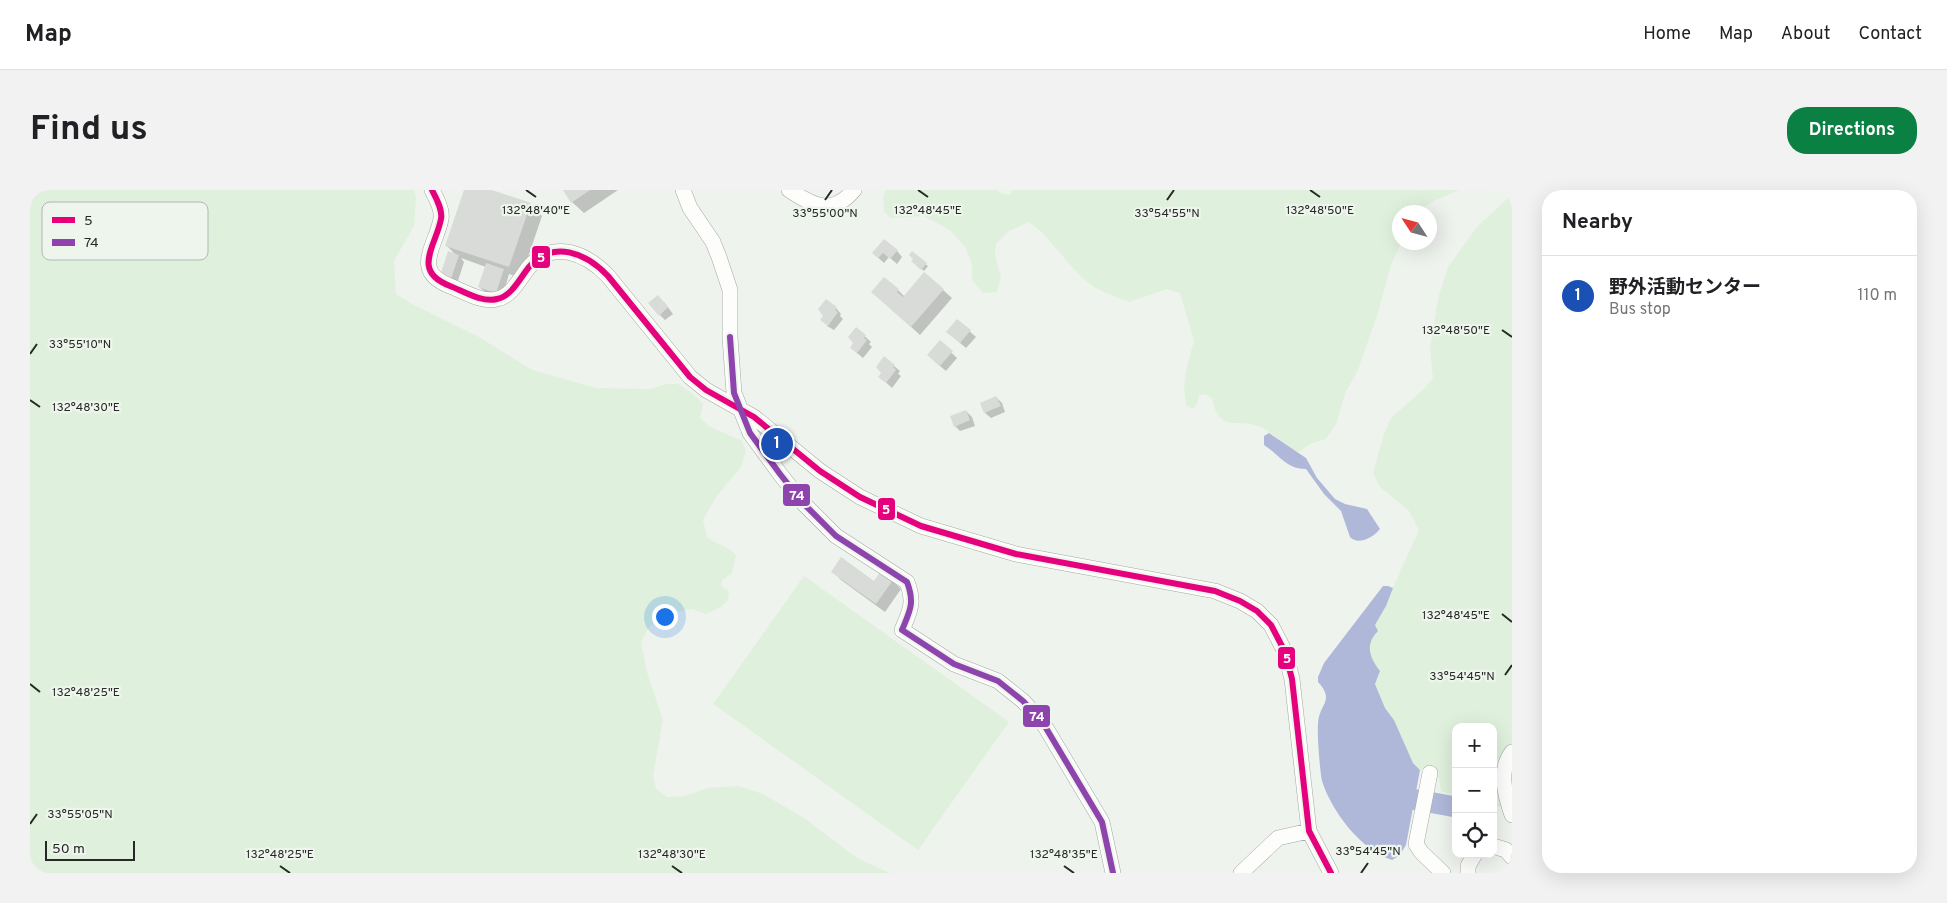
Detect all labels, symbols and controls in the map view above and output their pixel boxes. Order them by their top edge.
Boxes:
text: Map [25,20,72,50]
text: Home [1643,23,1691,46]
text: Map [1719,23,1753,46]
text: About [1781,23,1830,46]
text: Contact [1858,23,1922,46]
button: Directions [1787,107,1917,154]
text: Find us [30,108,148,152]
legend [42,202,208,260]
text: 132°48'40"E [502,203,570,219]
text: 132°48'45"E [894,203,962,219]
text: 132°48'50"E [1286,203,1354,219]
north arrow [1392,205,1437,250]
text: 33°55'00"N [792,206,858,222]
text: 33°54'55"N [1134,206,1200,222]
text: Nearby [1562,209,1633,236]
text: 5 [84,213,93,230]
text: 74 [84,235,99,252]
line badge: 5 [531,245,551,269]
text: 5 [537,250,545,267]
text: 野外活動センター [1609,276,1761,300]
text: 1 [1575,286,1581,306]
text: 110 m [1857,286,1897,306]
text: Bus stop [1609,300,1671,320]
text: 132°48'50"E [1422,323,1490,339]
text: 33°55'10"N [49,337,111,353]
text: 132°48'30"E [52,400,120,416]
pin: 1 [761,425,793,463]
line badge: 74 [782,483,811,507]
text: 74 [789,488,805,505]
line badge: 5 [877,497,896,521]
text: 5 [882,502,890,519]
your location [652,604,678,630]
text: 132°48'45"E [1422,608,1490,624]
line badge: 5 [1277,646,1296,670]
text: 5 [1283,651,1291,668]
text: 33°54'45"N [1429,669,1495,685]
text: 132°48'25"E [52,685,120,701]
line badge: 74 [1022,704,1051,728]
text: 74 [1029,709,1045,726]
map controls [1452,723,1497,858]
button: + [1452,723,1497,768]
button: − [1452,768,1497,813]
text: 33°55'05"N [47,807,113,823]
button: locate [1452,813,1497,858]
scale bar [45,838,135,861]
text: 50 m [52,841,85,858]
text: 33°54'45"N [1335,844,1401,860]
text: 132°48'25"E [246,847,314,863]
text: 132°48'30"E [638,847,706,863]
text: 132°48'35"E [1030,847,1098,863]

